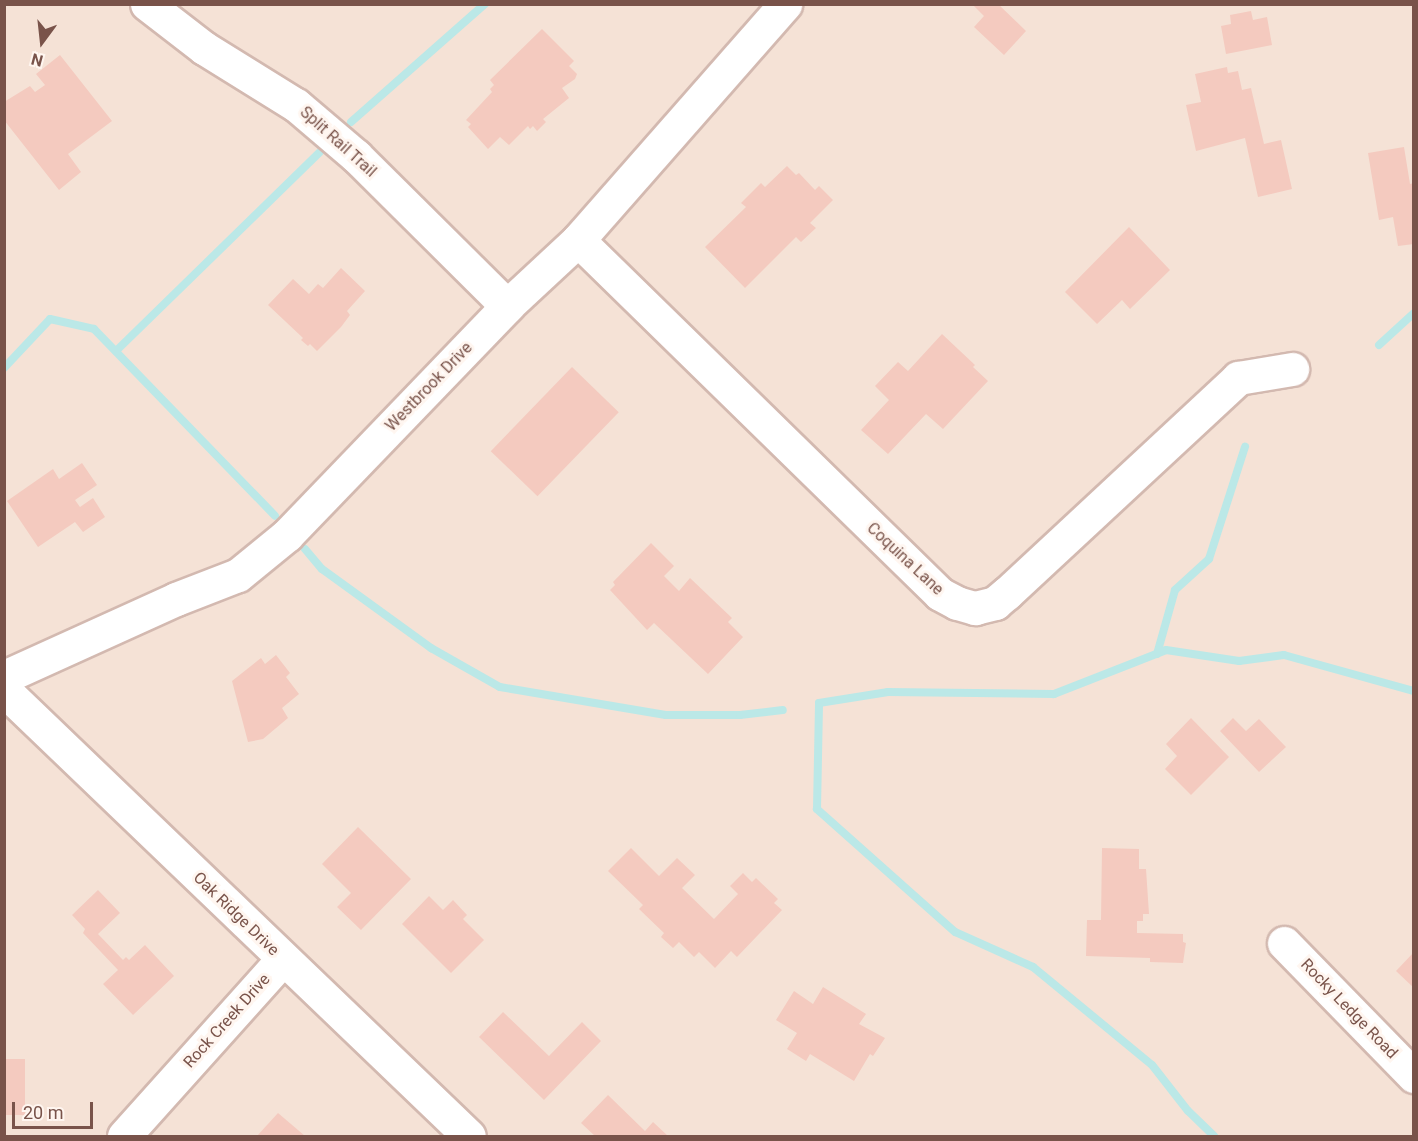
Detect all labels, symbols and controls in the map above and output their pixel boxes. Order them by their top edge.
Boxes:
north arrow [12,12,72,72]
text: N [29,49,45,71]
street label: Split Rail Trail [296,103,380,181]
street label: Westbrook Drive [382,338,476,436]
street label: Coquina Lane [863,519,947,599]
street label: Oak Ridge Drive [189,868,283,960]
street label: Rocky Ledge Road [1296,955,1402,1063]
street label: Rock Creek Drive [180,970,274,1072]
scale bar [15,1090,96,1128]
text: 20 m [23,1102,63,1123]

